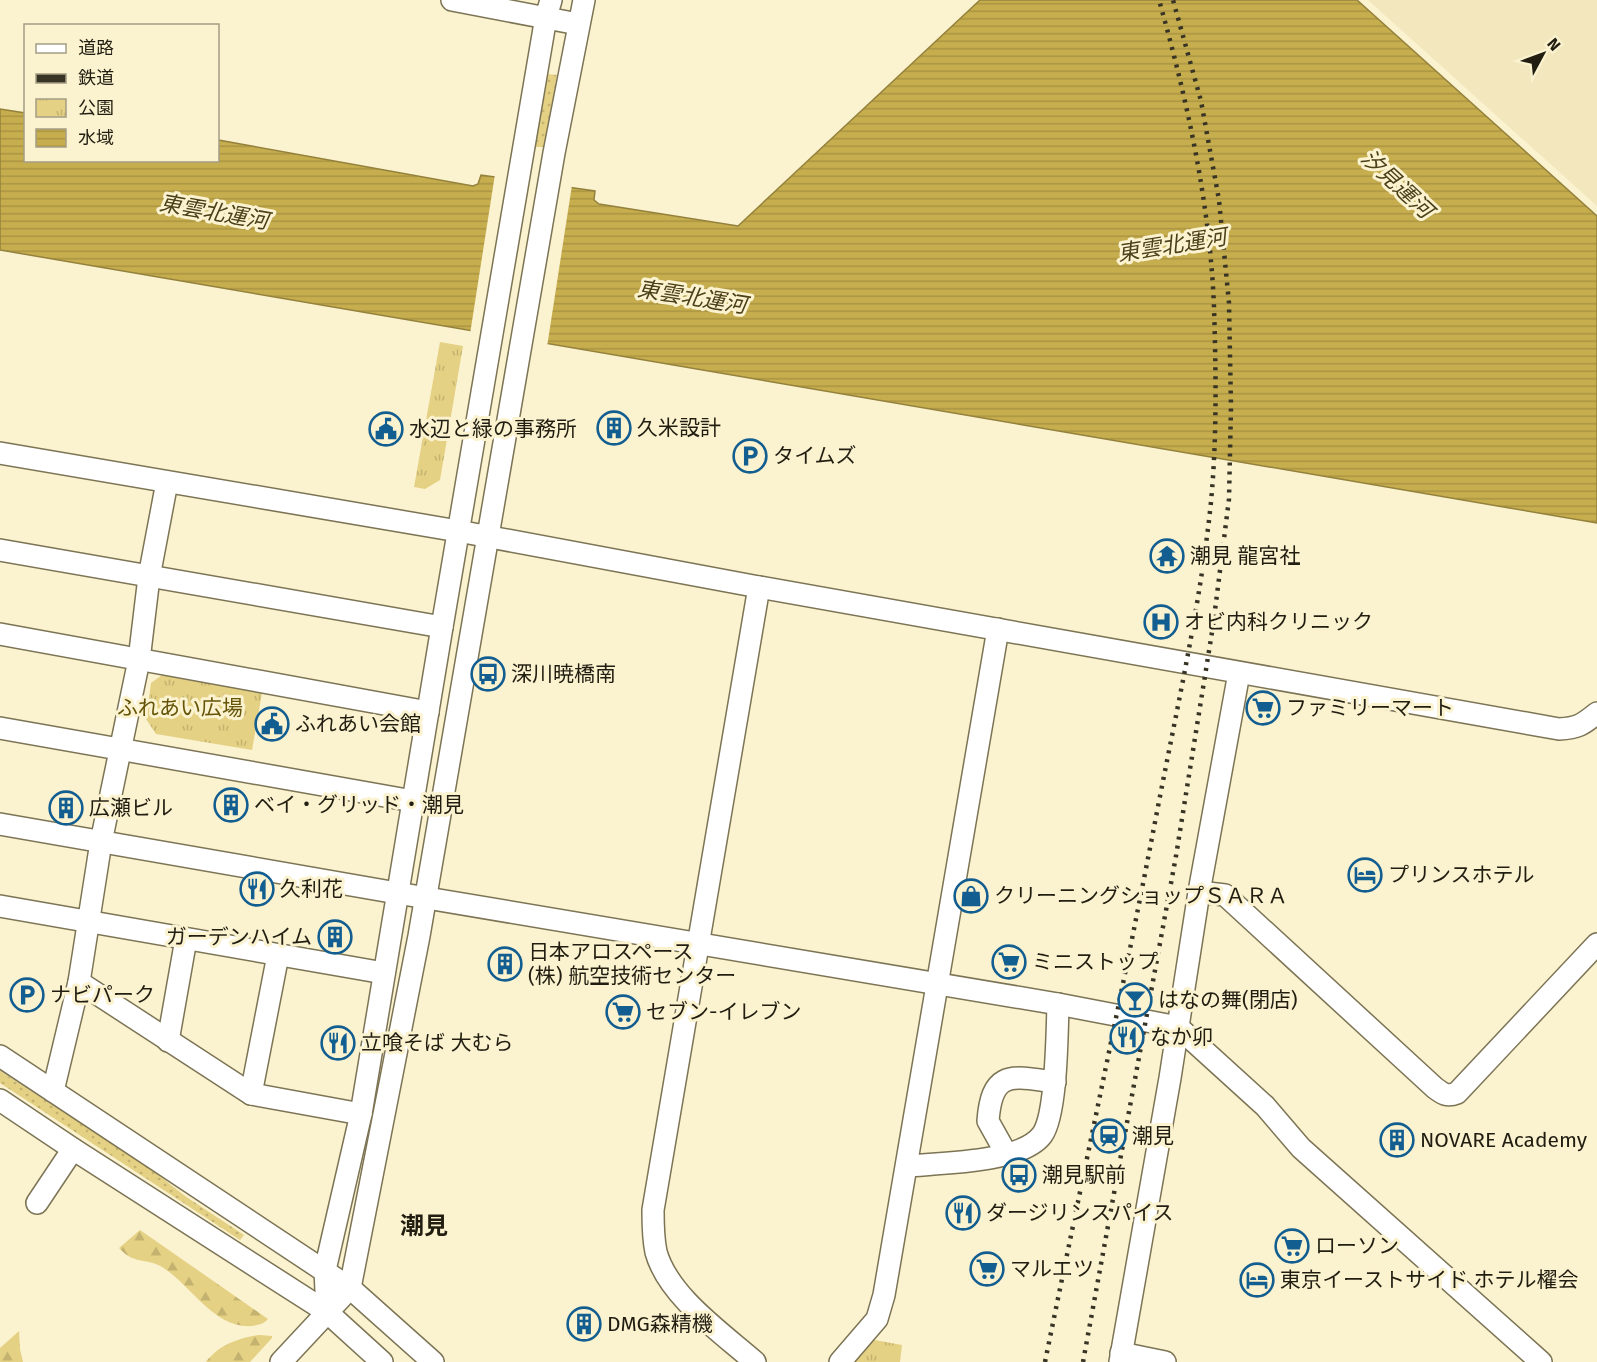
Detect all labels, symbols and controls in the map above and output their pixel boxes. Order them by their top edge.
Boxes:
legend [24,24,219,162]
north arrow [1513,24,1573,84]
text: N [1543,34,1565,55]
text: 道路 [78,37,114,59]
text: 鉄道 [78,67,114,89]
text: 公園 [78,97,114,119]
text: 水域 [78,127,114,149]
water label: 汐見運河 [1356,144,1441,227]
water label: 東雲北運河 [157,189,274,236]
water label: 東雲北運河 [1116,222,1232,267]
water label: 東雲北運河 [636,275,752,320]
building icon: 久米設計 [596,410,632,446]
public building icon: 水辺と緑の事務所 [368,411,404,447]
place label: 久米設計 [637,415,721,441]
place label: 水辺と緑の事務所 [409,416,577,442]
parking icon: タイムズ [732,438,768,474]
place label: タイムズ [773,443,857,469]
temple icon: 潮見 龍宮社 [1149,538,1185,574]
place label: 潮見 龍宮社 [1190,543,1301,569]
hospital icon: オビ内科クリニック [1143,604,1179,640]
place label: オビ内科クリニック [1184,609,1373,635]
bus stop icon: 深川暁橋南 [470,656,506,692]
place label: 深川暁橋南 [511,661,616,687]
supermarket icon: ファミリーマート [1245,690,1281,726]
park label: ふれあい広場 [117,695,243,721]
place label: ファミリーマート [1286,695,1454,721]
public building icon: ふれあい会館 [254,706,290,742]
place label: ふれあい会館 [295,711,421,737]
building icon: ベイ・グリッド・潮見 [213,787,249,823]
building icon: 広瀬ビル [48,790,84,826]
place label: ベイ・グリッド・潮見 [254,792,464,818]
place label: 広瀬ビル [89,795,173,821]
hotel icon: プリンスホテル [1347,857,1383,893]
place label: プリンスホテル [1388,862,1535,888]
restaurant icon: 久利花 [239,871,275,907]
place label: 久利花 [280,876,343,902]
shop icon: クリーニングショップＳＡＲＡ [953,878,989,914]
place label: クリーニングショップＳＡＲＡ [994,883,1288,909]
building icon: ガーデンハイム [317,919,353,955]
place label: ガーデンハイム [166,924,312,950]
place label: 日本アロスペース (株) 航空技術センター [528,939,736,989]
supermarket icon: ミニストップ [991,944,1027,980]
building icon: 日本アロスペース (株) 航空技術センター [487,946,523,982]
place label: ミニストップ [1032,949,1158,975]
parking icon: ナビパーク [9,977,45,1013]
place label: ナビパーク [50,982,155,1008]
bar icon: はなの舞(閉店) [1117,982,1153,1018]
place label: はなの舞(閉店) [1158,987,1298,1013]
supermarket icon: セブン-イレブン [605,994,641,1030]
place label: セブン-イレブン [646,999,801,1025]
restaurant icon: なか卯 [1109,1019,1145,1055]
place label: なか卯 [1150,1024,1213,1050]
restaurant icon: 立喰そば 大むら [320,1025,356,1061]
place label: 立喰そば 大むら [361,1030,514,1056]
station icon: 潮見 [1091,1118,1127,1154]
building icon: NOVARE Academy [1379,1122,1415,1158]
place label: 潮見 [1132,1123,1174,1149]
place label: NOVARE Academy [1420,1127,1588,1153]
bus stop icon: 潮見駅前 [1001,1157,1037,1193]
place label: 潮見駅前 [1042,1162,1126,1188]
restaurant icon: ダージリンスパイス [945,1195,981,1231]
place label: ダージリンスパイス [986,1200,1174,1226]
district label: 潮見 [400,1212,448,1240]
supermarket icon: ローソン [1274,1228,1310,1264]
place label: ローソン [1315,1233,1399,1259]
supermarket icon: マルエツ [969,1251,1005,1287]
place label: マルエツ [1010,1256,1094,1282]
hotel icon: 東京イーストサイド ホテル櫂会 [1239,1262,1275,1298]
place label: 東京イーストサイド ホテル櫂会 [1280,1267,1579,1293]
building icon: DMG森精機 [566,1306,602,1342]
place label: DMG森精機 [607,1311,713,1337]

